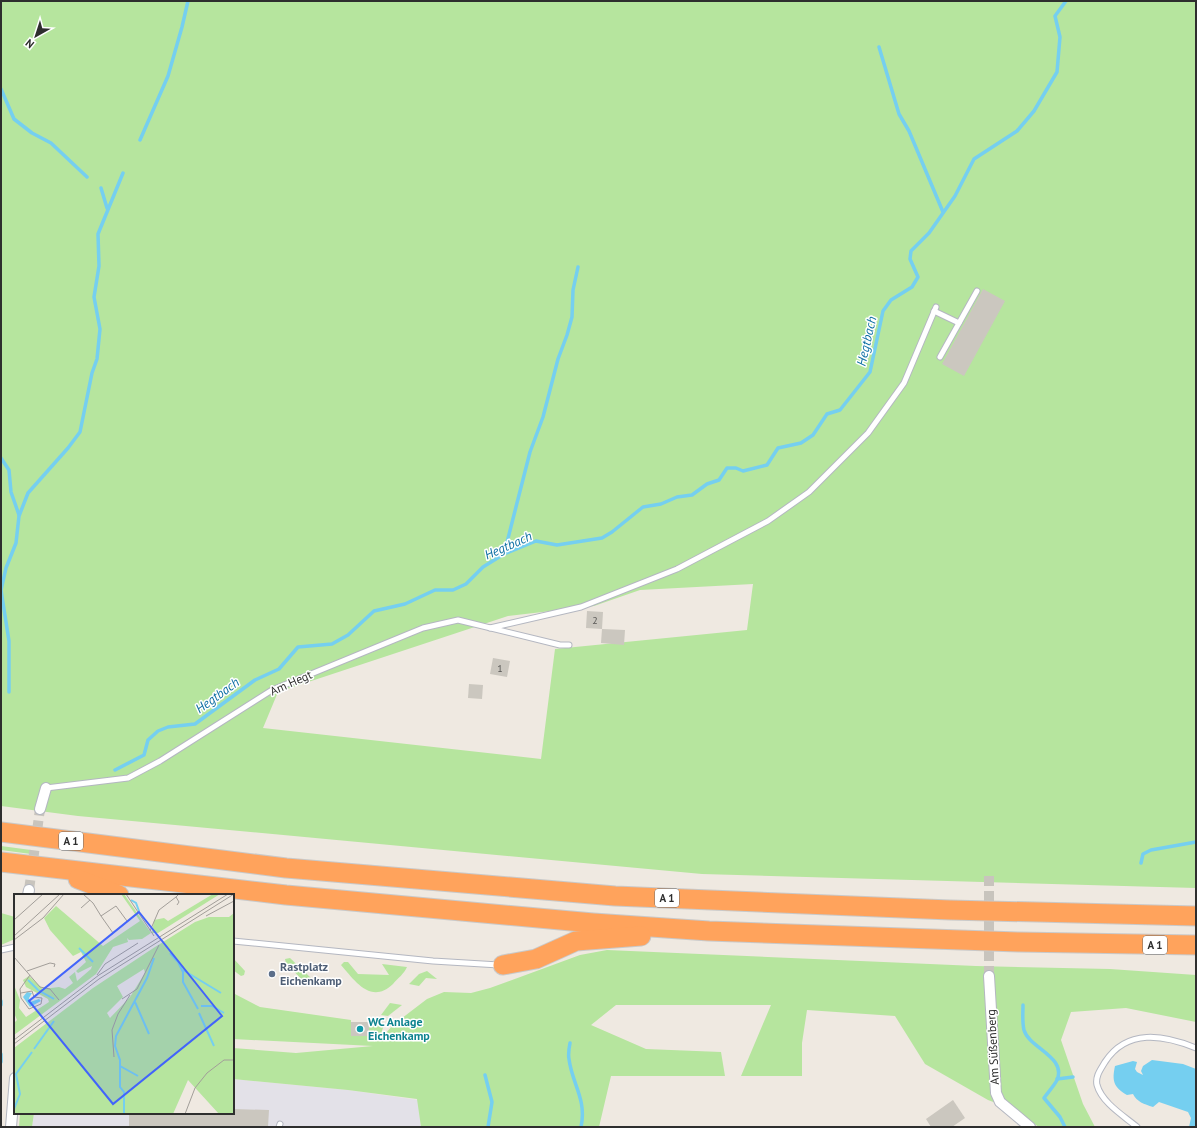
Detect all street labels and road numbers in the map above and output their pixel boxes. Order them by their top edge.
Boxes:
street label: Am Hegt [267,667,314,698]
road number: A 1 [59,832,83,850]
road number: A 1 [655,889,679,907]
road number: A 1 [1143,936,1167,954]
street label: Am Süßenberg [983,1009,1002,1085]

